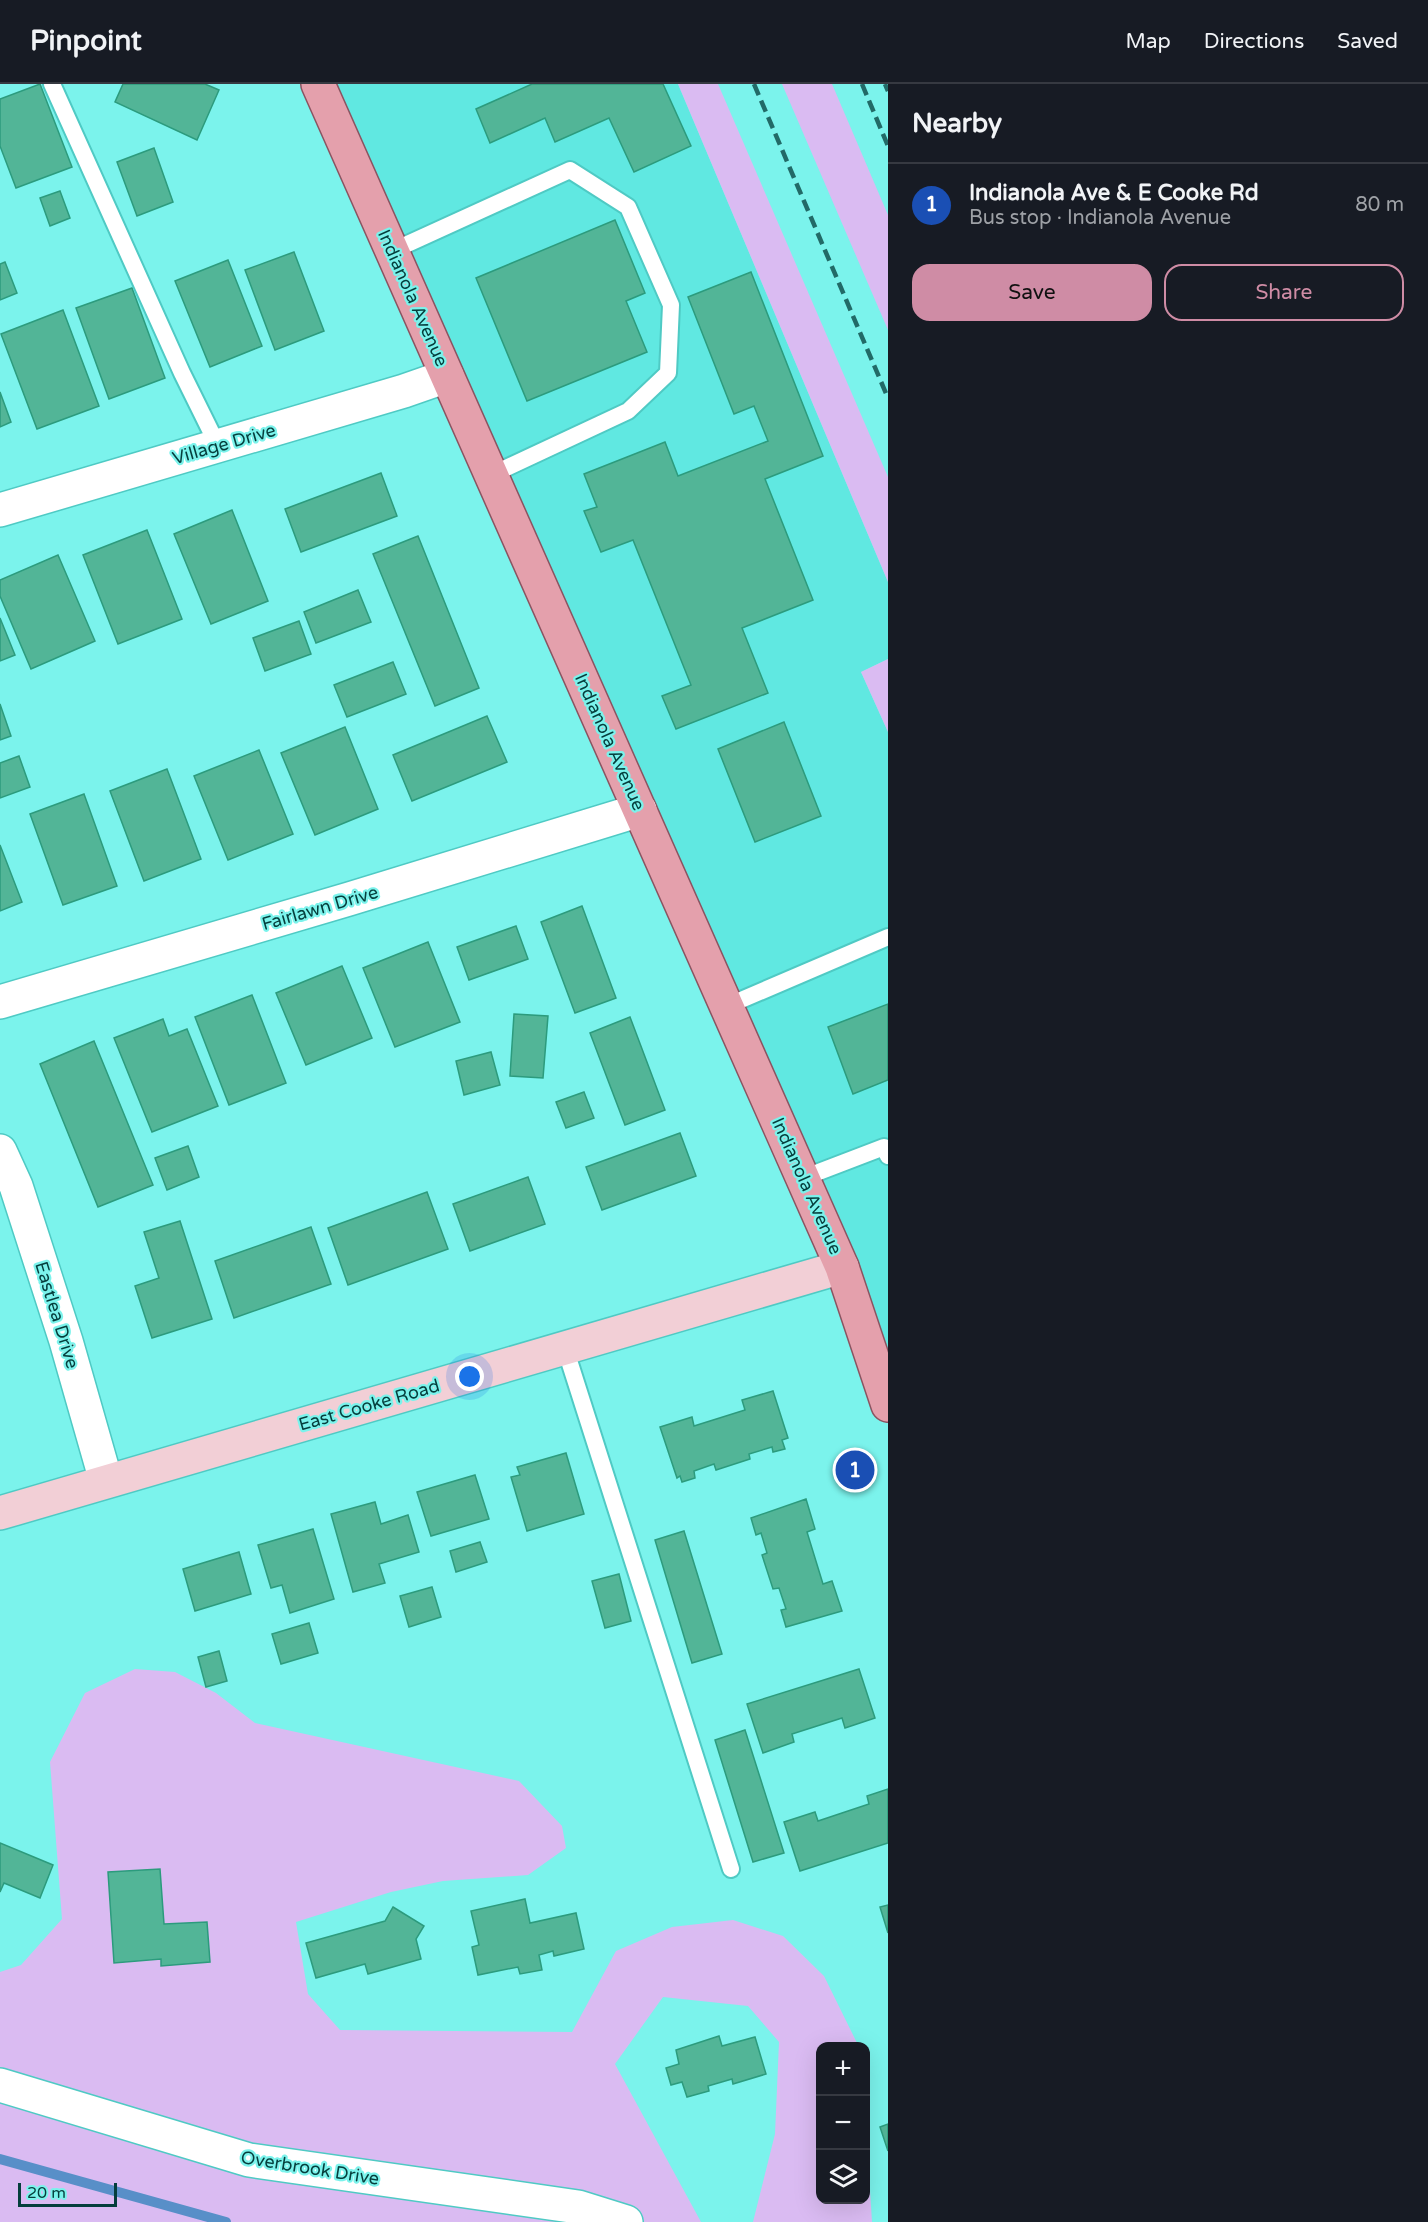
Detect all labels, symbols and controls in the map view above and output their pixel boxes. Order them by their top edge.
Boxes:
text: Pinpoint [30,24,142,58]
text: Map [1125,29,1171,54]
text: Directions [1204,29,1304,54]
text: Saved [1337,29,1398,54]
text: Nearby [912,108,1002,139]
text: Indianola Ave & E Cooke Rd [969,180,1259,206]
text: 1 [925,193,938,217]
text: 80 m [1355,193,1404,217]
text: Bus stop · Indianola Avenue [969,206,1231,230]
street label: Indianola Avenue [373,226,453,370]
button: Save [912,264,1152,321]
button: Share [1164,264,1404,321]
street label: Village Drive [170,419,278,469]
street label: Indianola Avenue [570,670,650,814]
street label: Fairlawn Drive [259,881,381,935]
street label: Indianola Avenue [767,1114,847,1258]
street label: Eastlea Drive [30,1259,84,1371]
your location [455,1362,484,1391]
street label: East Cooke Road [296,1374,442,1436]
pin: 1 [836,1448,874,1492]
map controls [816,2042,870,2204]
button: + [816,2042,870,2096]
button: − [816,2096,870,2150]
street label: Overbrook Drive [239,2146,381,2190]
button: layers [816,2150,870,2204]
scale bar [18,2180,117,2208]
text: 20 m [27,2183,66,2203]

